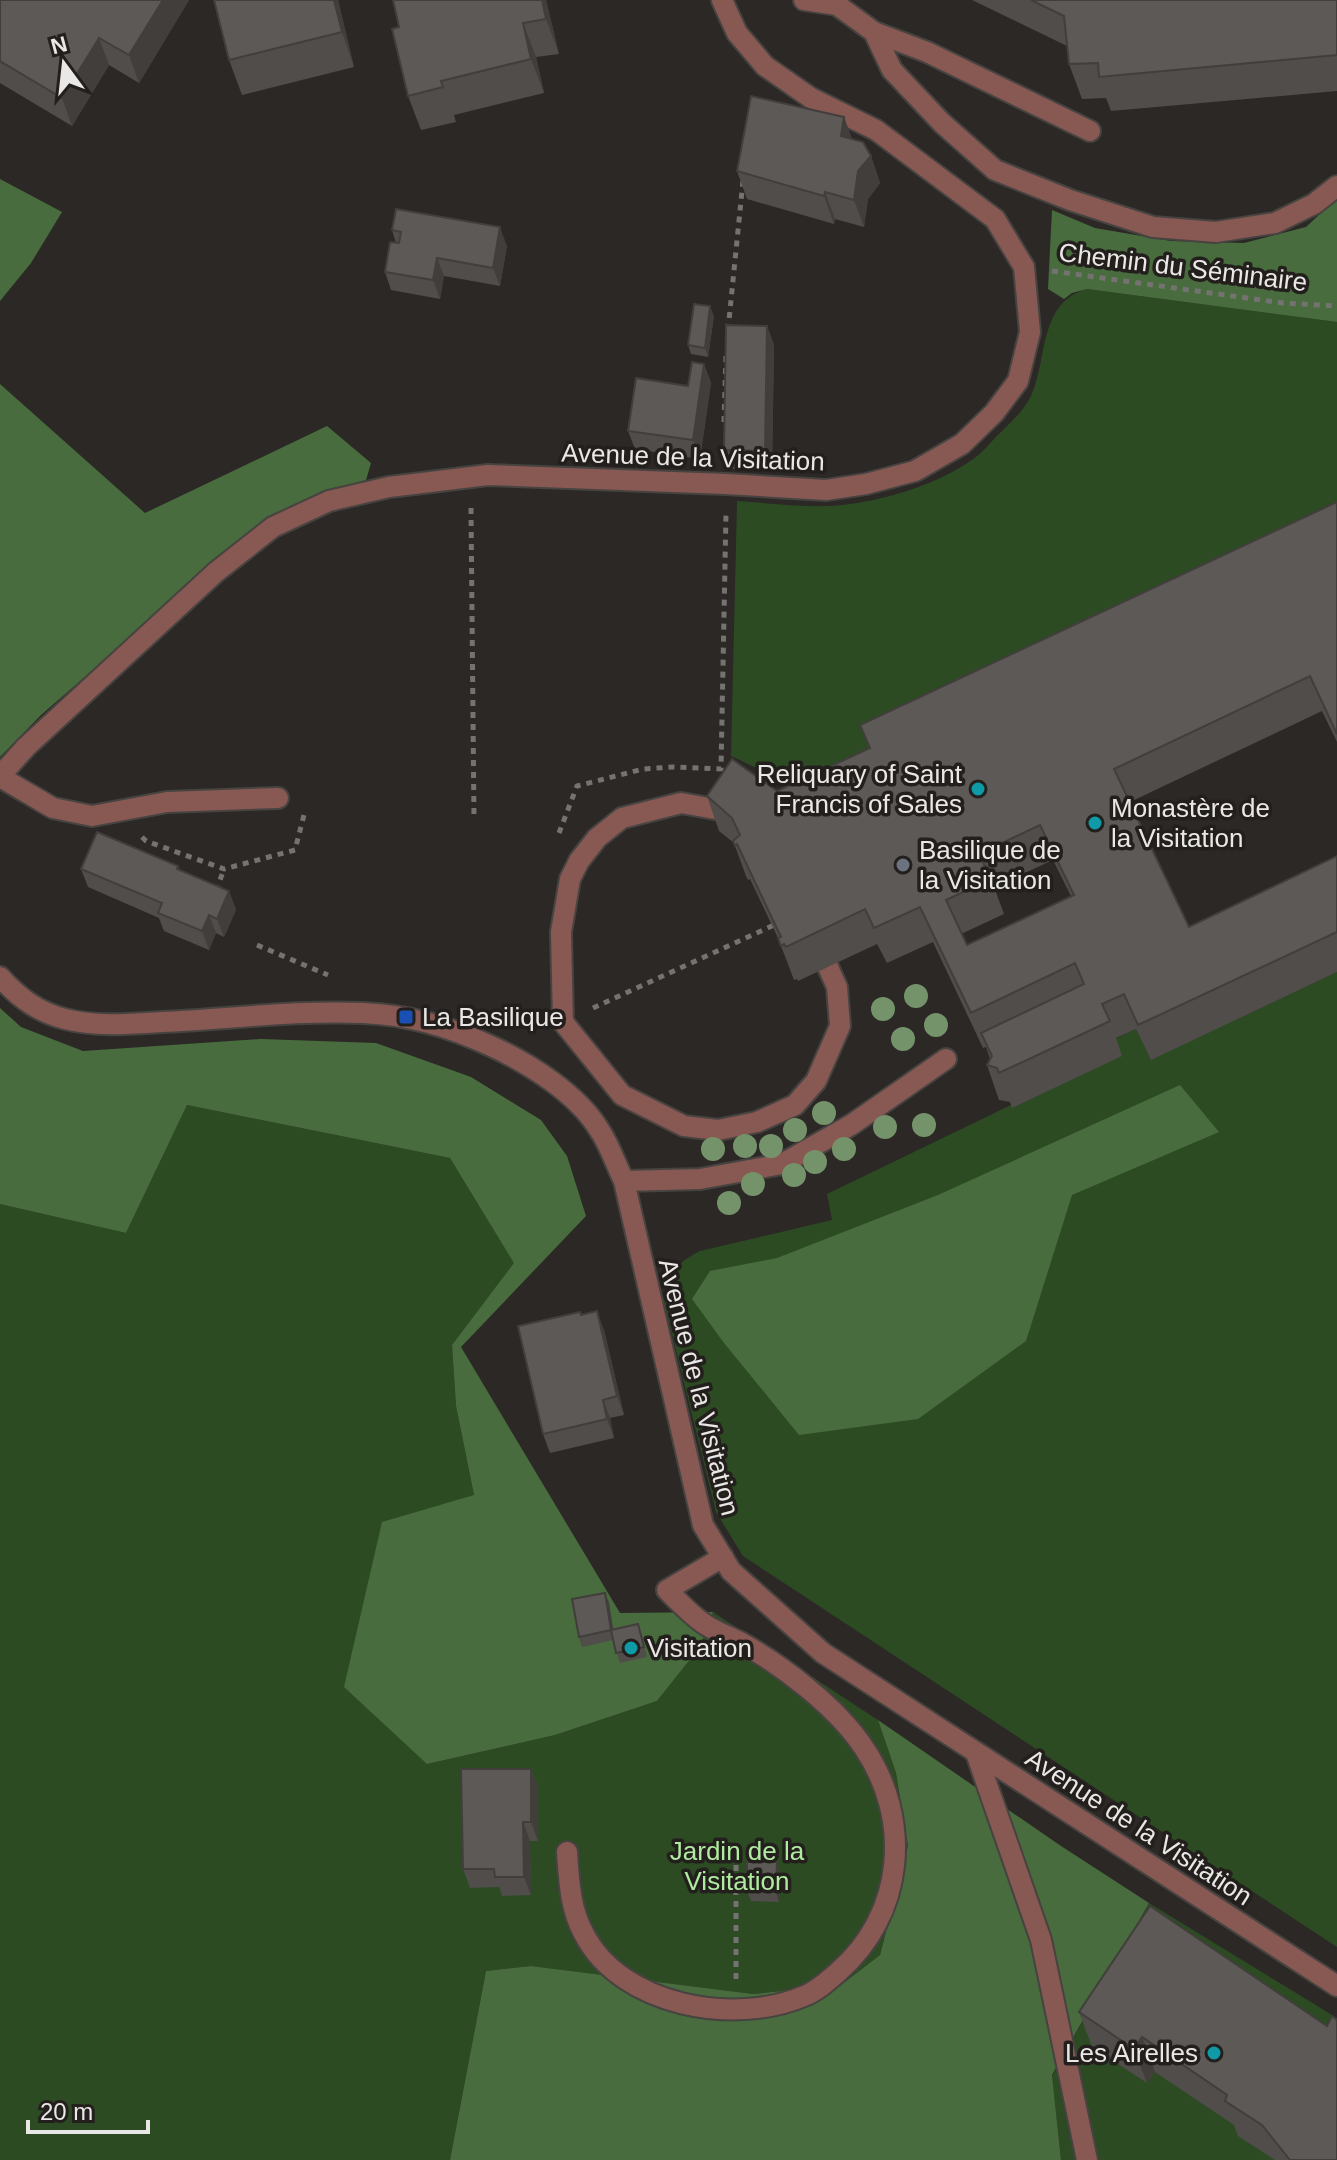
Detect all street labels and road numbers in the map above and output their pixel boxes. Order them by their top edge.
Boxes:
street label: Chemin du Séminaire [1057,237,1309,297]
street label: Avenue de la Visitation [561,437,825,477]
street label: Avenue de la Visitation [653,1255,745,1519]
street label: Avenue de la Visitation [1020,1743,1258,1911]

